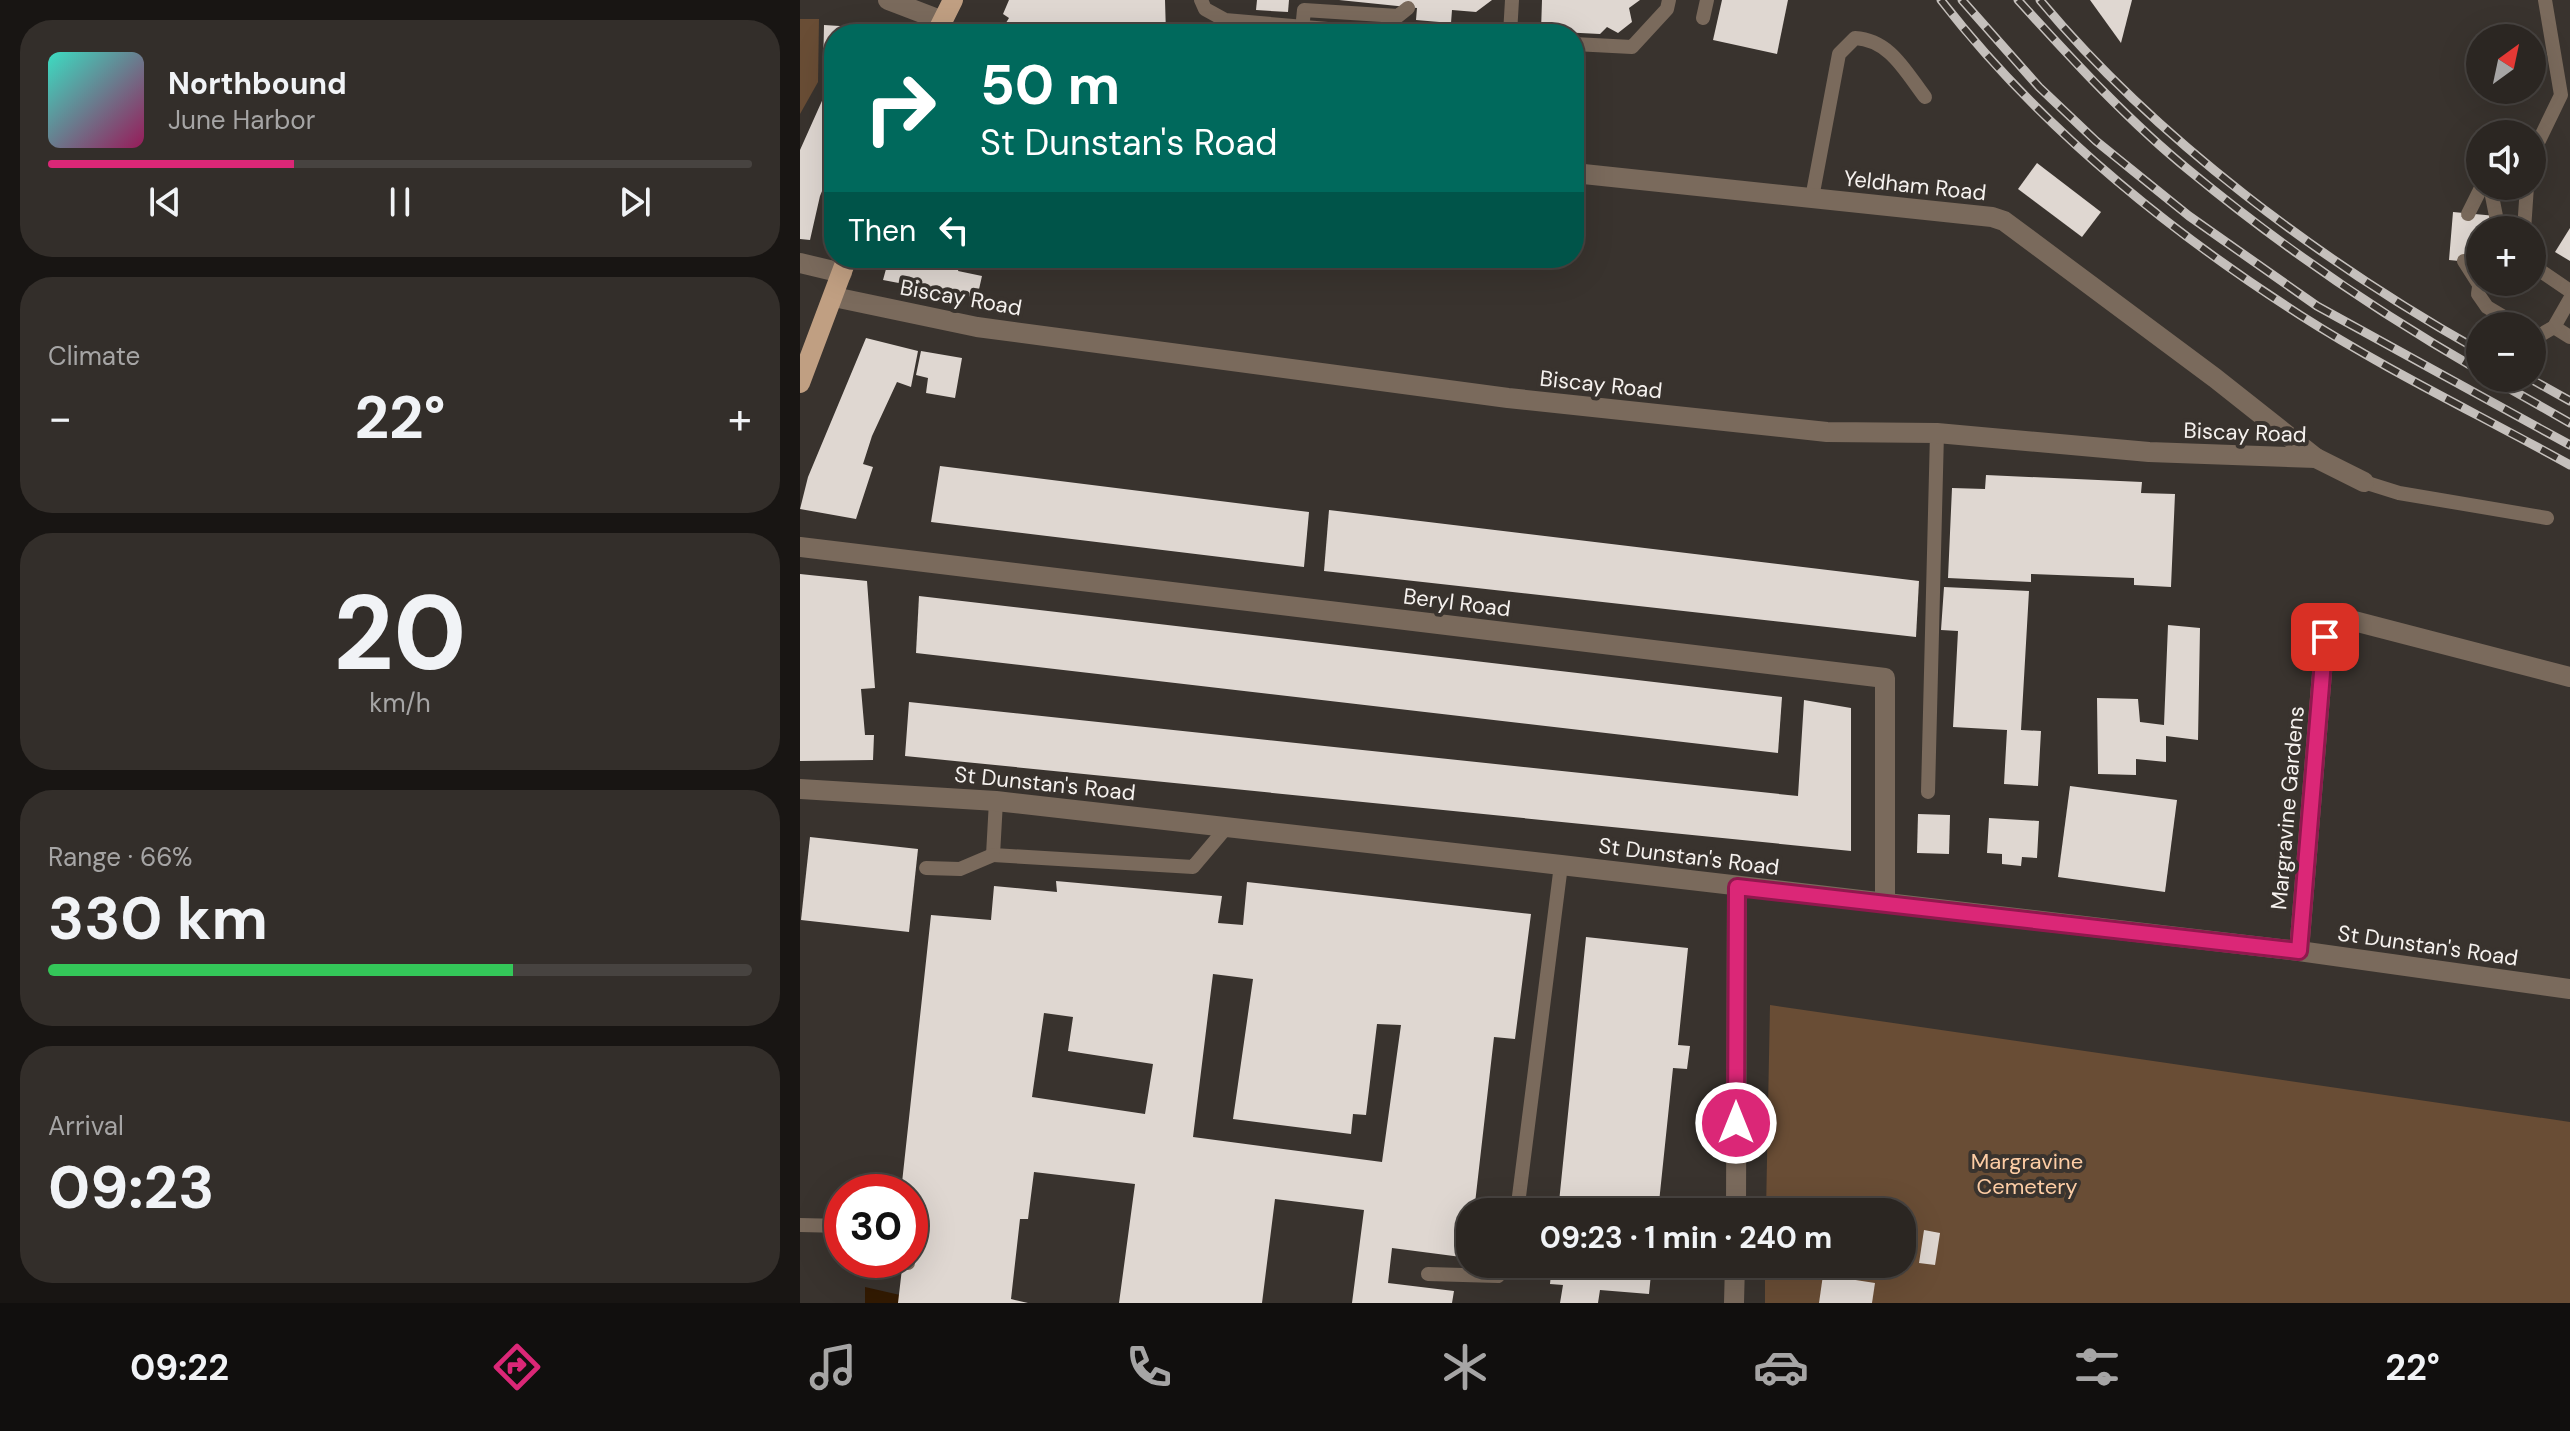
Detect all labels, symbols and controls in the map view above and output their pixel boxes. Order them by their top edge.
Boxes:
north arrow [2466,24,2546,104]
map controls [2466,24,2546,392]
text: 50 m [980,48,1120,121]
icon: right [848,56,952,160]
text: Northbound [168,64,347,103]
text: June Harbor [168,103,315,137]
text: St Dunstan's Road [980,119,1278,166]
button: sound [2466,120,2546,200]
street label: Yeldham Road [1842,164,1988,207]
icon: previous [143,180,187,224]
icon: pause [378,180,422,224]
icon: next [613,180,657,224]
icon: left [932,208,976,252]
text: Then [848,211,916,250]
button: + [2466,216,2546,296]
street label: Biscay Road [898,273,1024,322]
button: − [2466,312,2546,392]
text: Climate [48,339,140,373]
street label: Biscay Road [1538,364,1664,405]
text: 22° [354,378,446,457]
text: − [48,389,72,447]
text: + [728,389,752,447]
street label: Biscay Road [2183,416,2307,449]
text: 20 [334,566,466,701]
street label: Beryl Road [1402,582,1512,623]
pin [2291,603,2359,671]
icon: arrive [2303,615,2347,659]
text: km/h [369,686,431,720]
street label: Margravine Gardens [2264,705,2311,911]
street label: St Dunstan's Road [953,760,1137,807]
street label: St Dunstan's Road [1597,831,1781,882]
text: Range · 66% [48,840,193,874]
text: 330 km [48,879,268,958]
street label: St Dunstan's Road [2336,918,2520,973]
position arrow [1694,1081,1778,1165]
text: Arrival [48,1109,124,1143]
park label: Margravine Cemetery [1971,1147,2083,1201]
text: 09:23 [48,1148,214,1227]
speed limit sign: 30 [824,1174,928,1278]
text: 09:23 · 1 min · 240 m [1540,1218,1832,1257]
icon: directions [489,1339,545,1395]
icon: music [805,1339,861,1395]
icon: phone [1121,1339,1177,1395]
icon: climate [1437,1339,1493,1395]
icon: car [1753,1339,1809,1395]
icon: filters [2069,1339,2125,1395]
text: 09:22 [130,1344,229,1391]
text: 22° [2385,1344,2440,1391]

